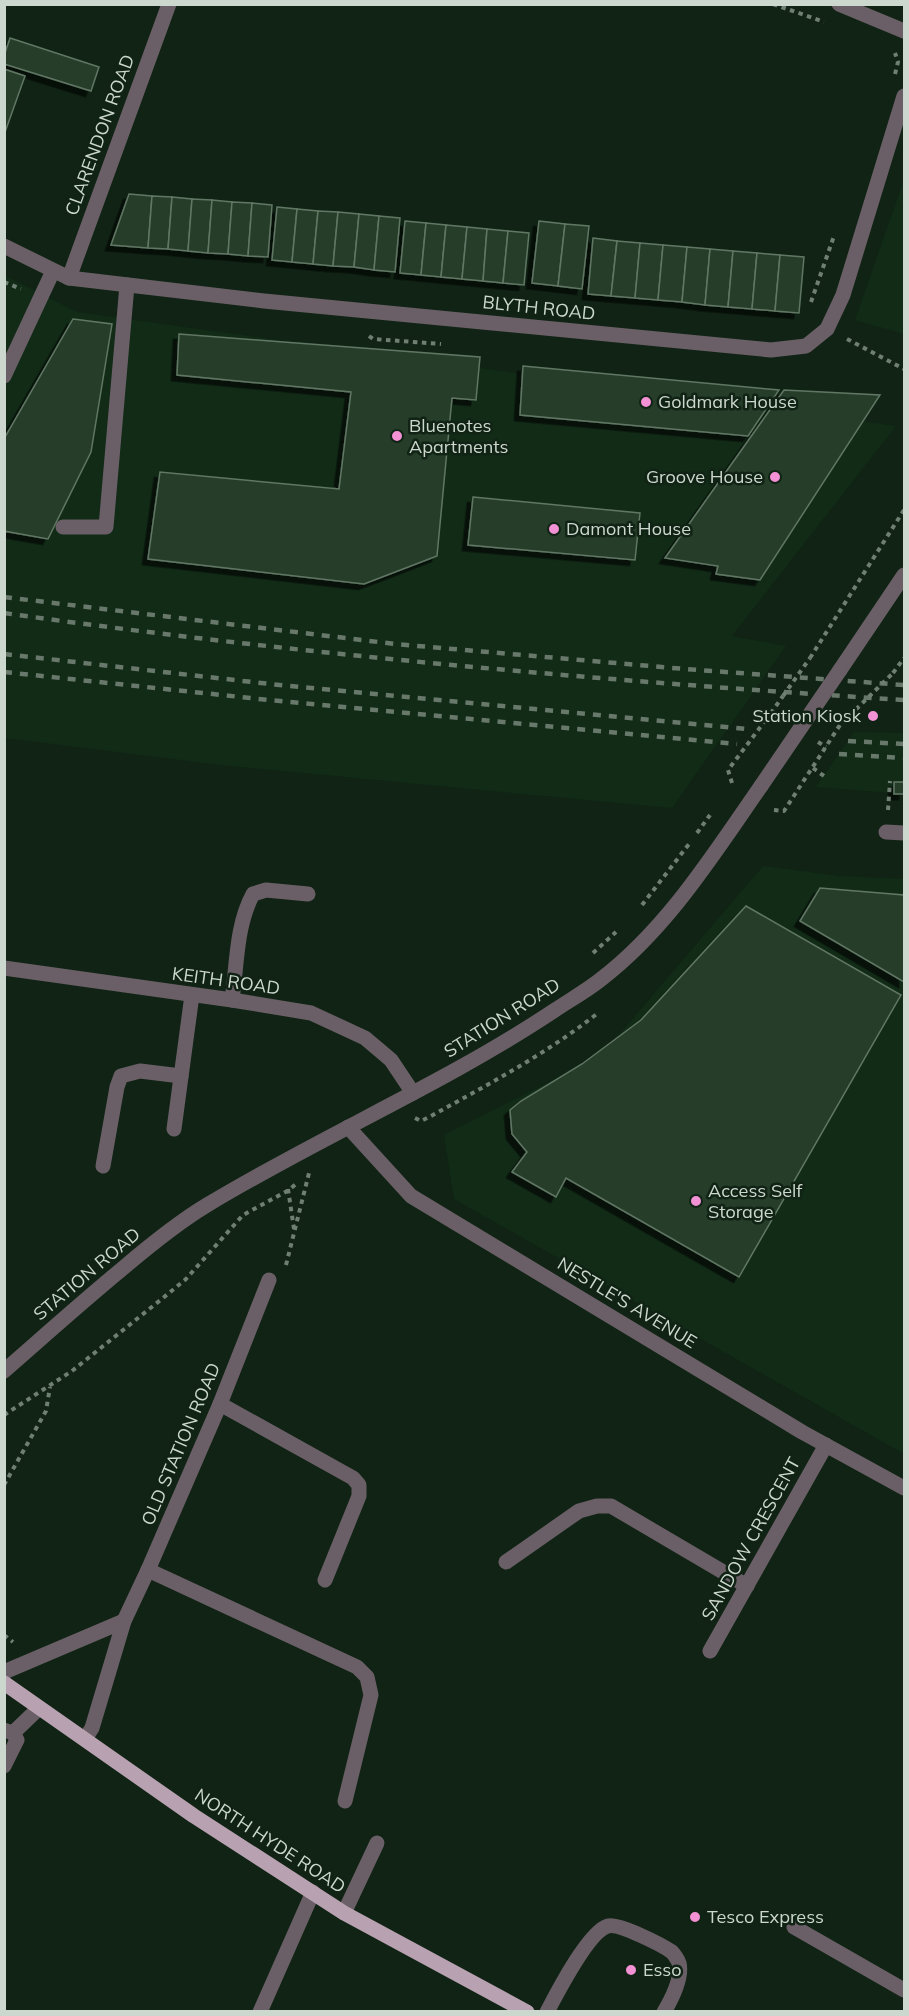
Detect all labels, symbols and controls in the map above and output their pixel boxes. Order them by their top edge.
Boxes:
street label: CLARENDON ROAD [60,51,139,218]
street label: BLYTH ROAD [482,290,597,325]
place label: Goldmark House [658,390,797,413]
marker: Goldmark House [639,395,653,409]
place label: Bluenotes Apartments [409,414,509,458]
marker: Bluenotes Apartments [390,429,404,443]
place label: Groove House [646,465,763,488]
marker: Groove House [768,470,782,484]
place label: Damont House [566,517,691,540]
marker: Damont House [547,522,561,536]
place label: Station Kiosk [752,704,862,727]
marker: Station Kiosk [866,709,880,723]
street label: KEITH ROAD [171,962,282,999]
street label: STATION ROAD [439,973,564,1062]
place label: Access Self Storage [708,1179,803,1223]
marker: Access Self Storage [689,1194,703,1208]
street label: STATION ROAD [29,1222,145,1325]
street label: NESTLE'S AVENUE [553,1252,701,1353]
street label: OLD STATION ROAD [136,1359,225,1529]
street label: SANDOW CRESCENT [696,1453,805,1624]
street label: NORTH HYDE ROAD [191,1783,350,1898]
place label: Tesco Express [707,1905,824,1928]
marker: Tesco Express [688,1910,702,1924]
place label: Esso [643,1958,682,1981]
marker: Esso [624,1963,638,1977]

